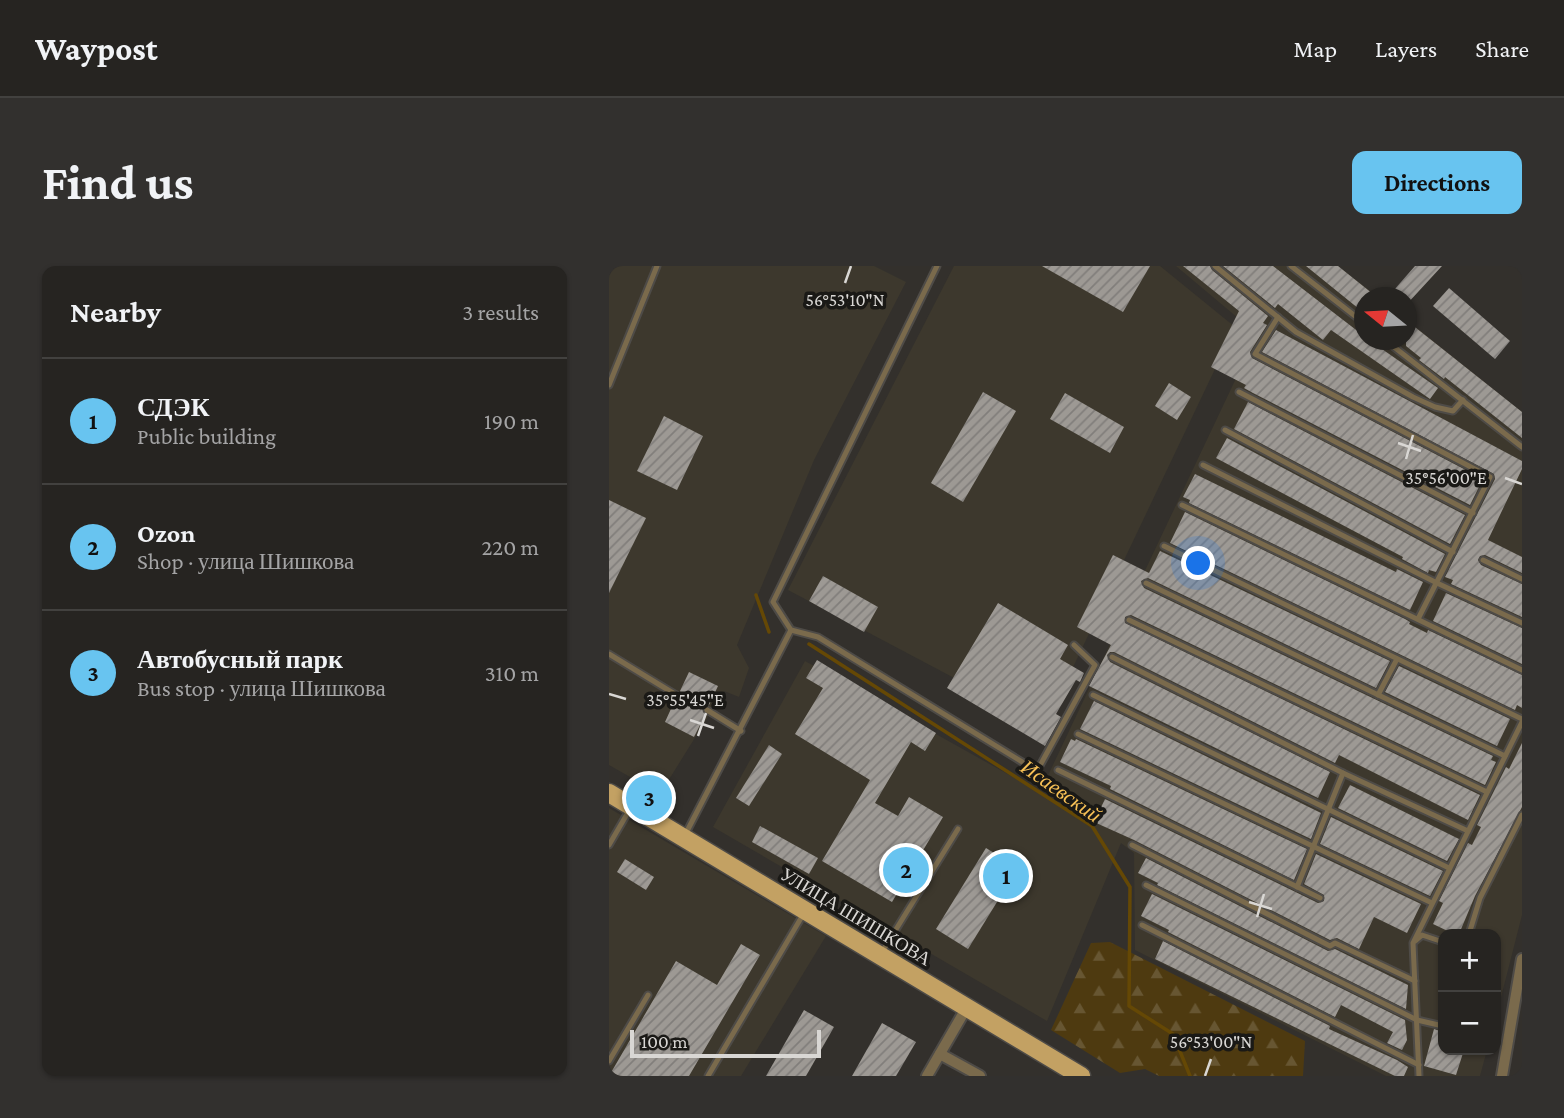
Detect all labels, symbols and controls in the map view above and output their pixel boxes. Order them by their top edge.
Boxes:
text: Waypost [35,30,158,67]
text: Map [1293,35,1337,62]
text: Layers [1375,35,1437,62]
text: Share [1475,35,1529,62]
button: Directions [1352,151,1522,214]
text: Find us [42,155,194,210]
north arrow [1354,287,1417,350]
text: 56°53'10"N [805,290,885,310]
text: Nearby [70,295,161,328]
text: 3 results [462,299,539,325]
text: СДЭК [137,393,210,422]
text: 1 [89,408,97,434]
text: 190 m [484,408,539,434]
text: Public building [137,423,276,449]
text: 35°56'00"E [1405,468,1487,488]
text: Ozon [137,519,195,548]
text: 2 [87,534,99,560]
text: 220 m [481,534,539,560]
your location [1181,546,1215,580]
text: Shop · улица Шишкова [137,548,354,574]
text: Автобусный парк [137,645,343,674]
text: 3 [87,660,99,686]
text: 310 m [485,660,539,686]
text: Bus stop · улица Шишкова [137,675,386,701]
text: 35°55'45"E [646,690,724,710]
water label: Исаевский [1015,754,1106,828]
pin: 3 [626,772,672,824]
pin: 2 [883,844,929,896]
pin: 1 [983,850,1029,902]
street label: УЛИЦА ШИШКОВА [777,863,935,970]
map controls [1438,929,1501,1055]
button: + [1438,929,1501,992]
button: − [1438,992,1501,1055]
scale bar [630,1027,821,1059]
text: 100 m [641,1031,688,1052]
text: 56°53'00"N [1170,1032,1252,1052]

